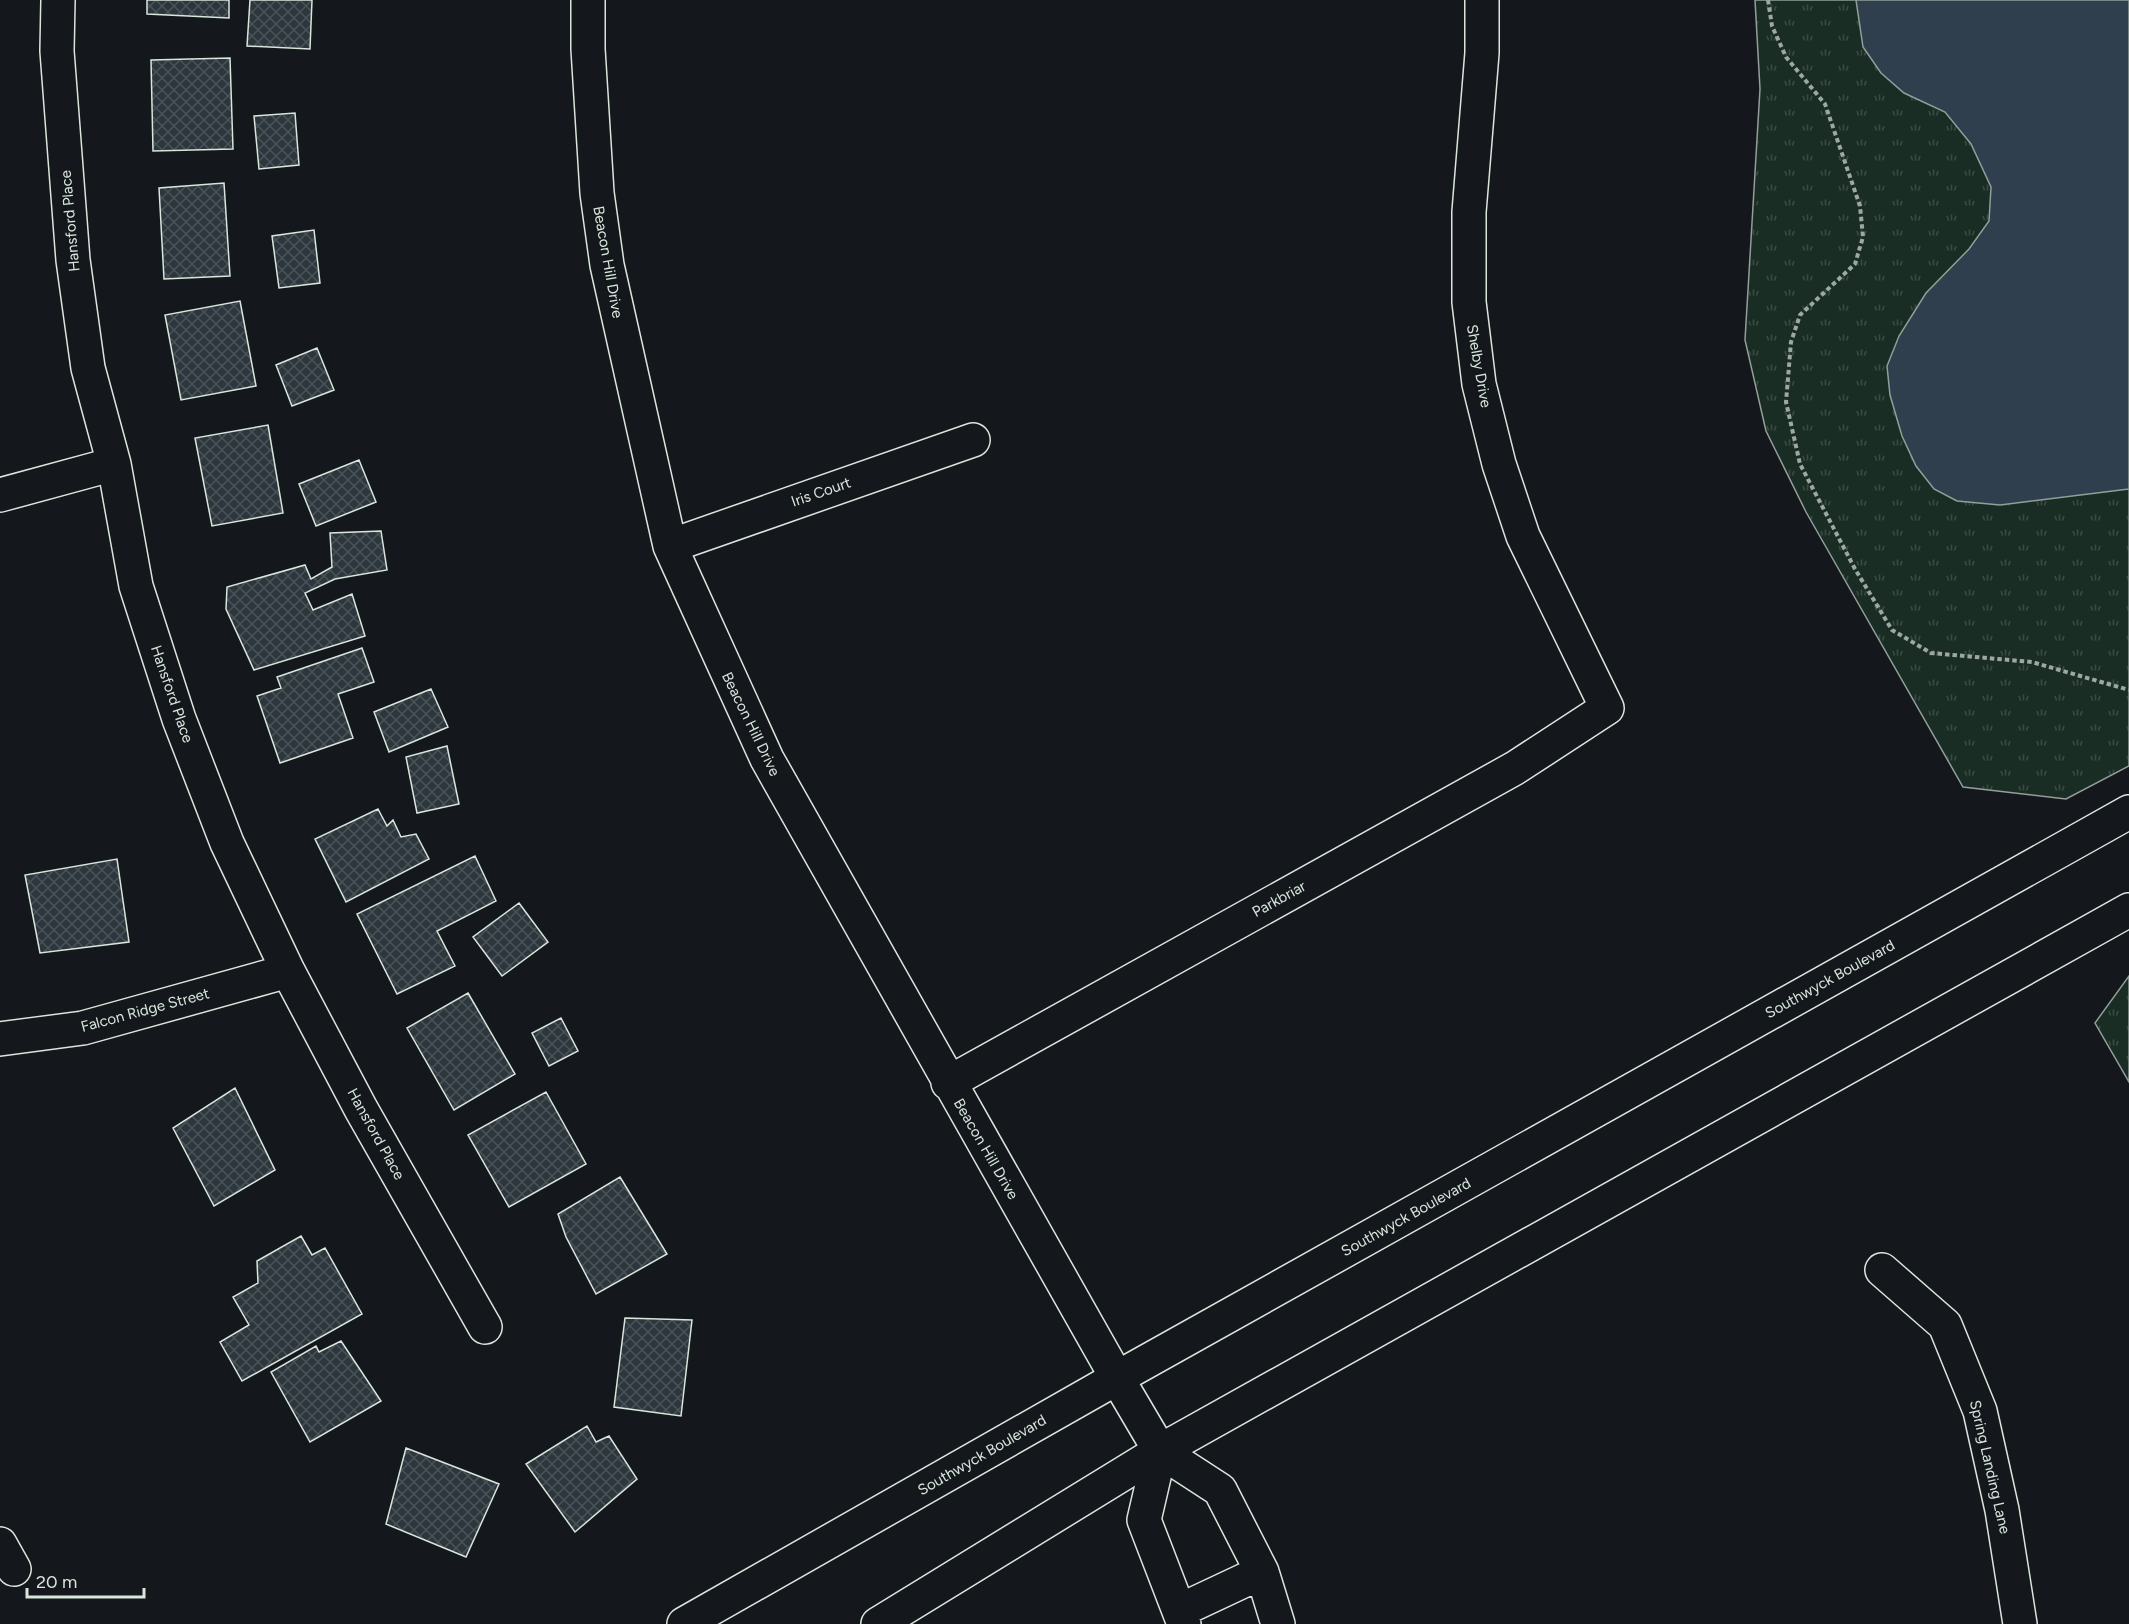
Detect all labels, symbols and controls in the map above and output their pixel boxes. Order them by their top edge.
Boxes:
street label: Hansford Place [57,169,83,273]
street label: Beacon Hill Drive [589,204,627,320]
street label: Shelby Drive [1463,323,1495,409]
street label: Iris Court [789,473,854,511]
street label: Hansford Place [147,643,197,745]
street label: Beacon Hill Drive [718,669,784,779]
street label: Parkbriar [1249,877,1309,921]
street label: Southwyck Boulevard [1762,936,1898,1022]
street label: Falcon Ridge Street [79,984,212,1036]
street label: Hansford Place [343,1085,409,1183]
street label: Beacon Hill Drive [950,1095,1022,1203]
street label: Southwyck Boulevard [1338,1174,1474,1260]
street label: Spring Landing Lane [1966,1398,2014,1536]
street label: Southwyck Boulevard [915,1411,1049,1499]
scale bar [27,1561,144,1599]
text: 20 m [36,1571,77,1593]

